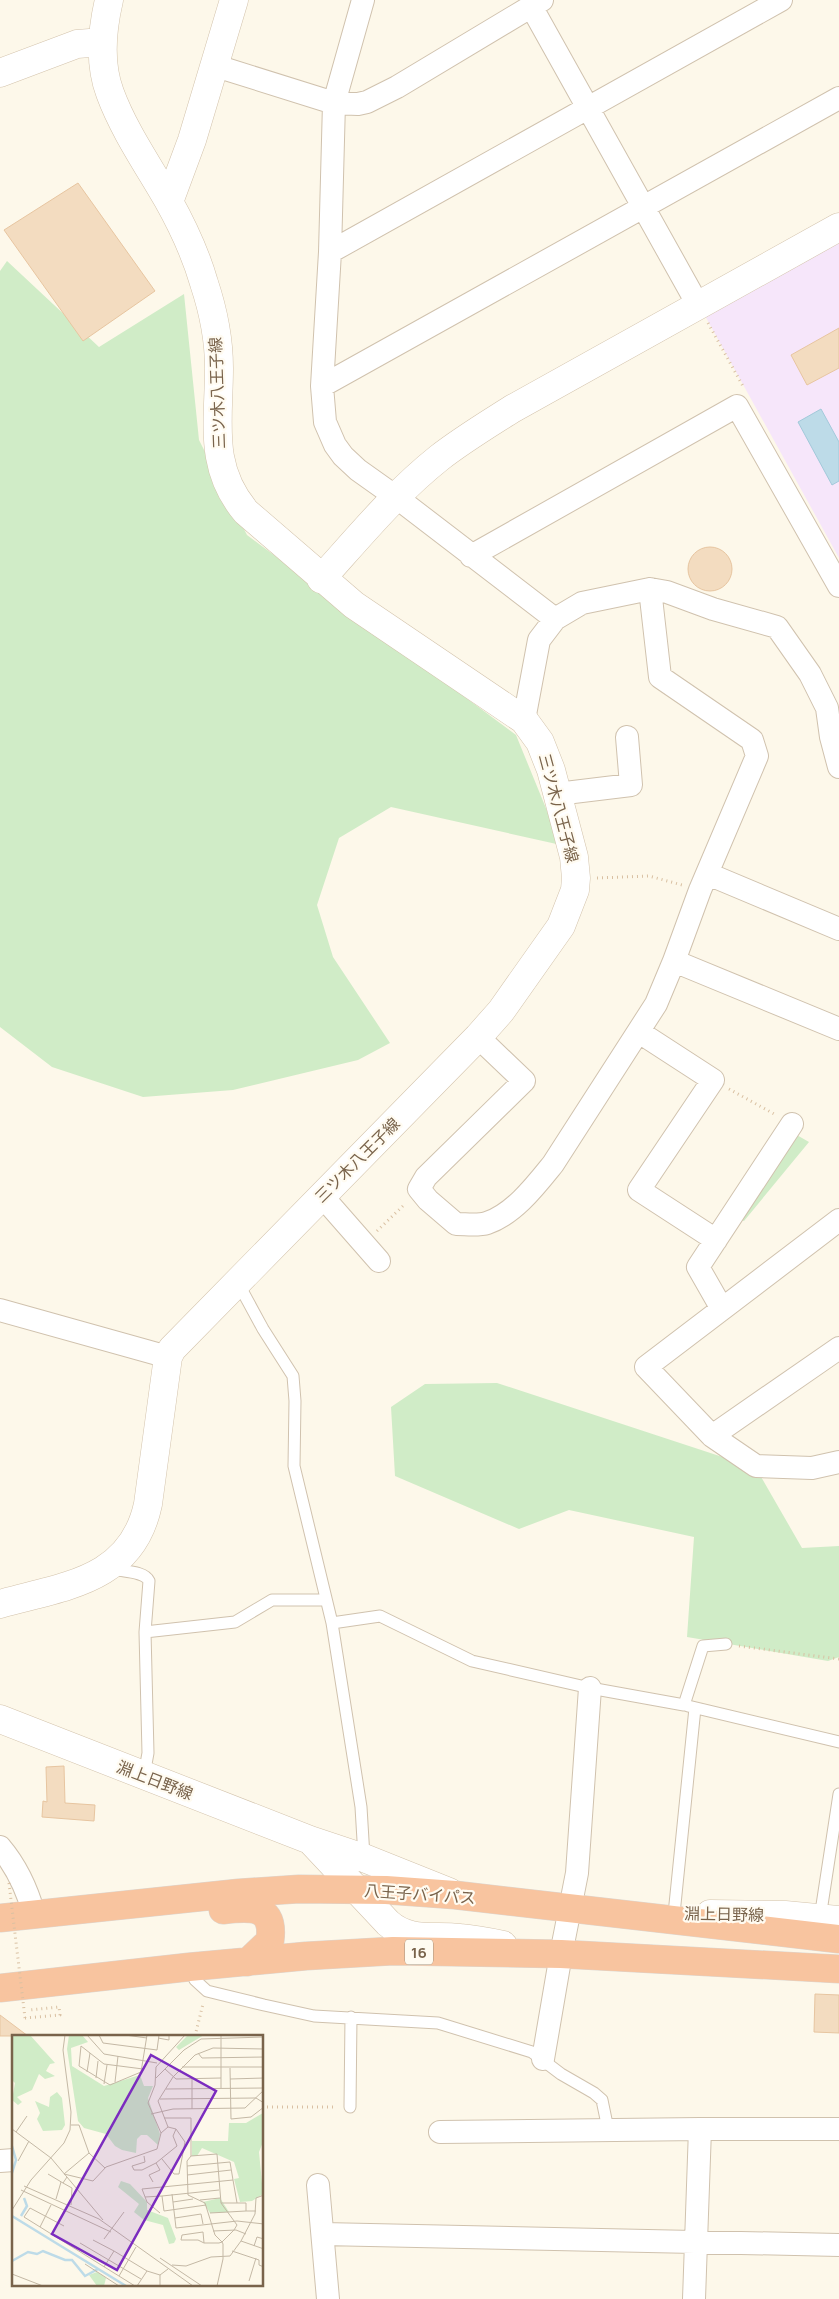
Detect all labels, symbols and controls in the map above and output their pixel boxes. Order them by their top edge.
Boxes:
street label: 三ツ木八王子線 [204,337,230,449]
street label: 三ツ木八王子線 [534,751,584,865]
street label: 三ツ木八王子線 [310,1113,404,1207]
street label: 淵上日野線 [114,1755,196,1805]
street label: 八王子バイパス [364,1879,476,1909]
street label: 淵上日野線 [684,1902,764,1926]
road number: 16 [405,1940,433,1964]
inset map [12,2035,264,2286]

